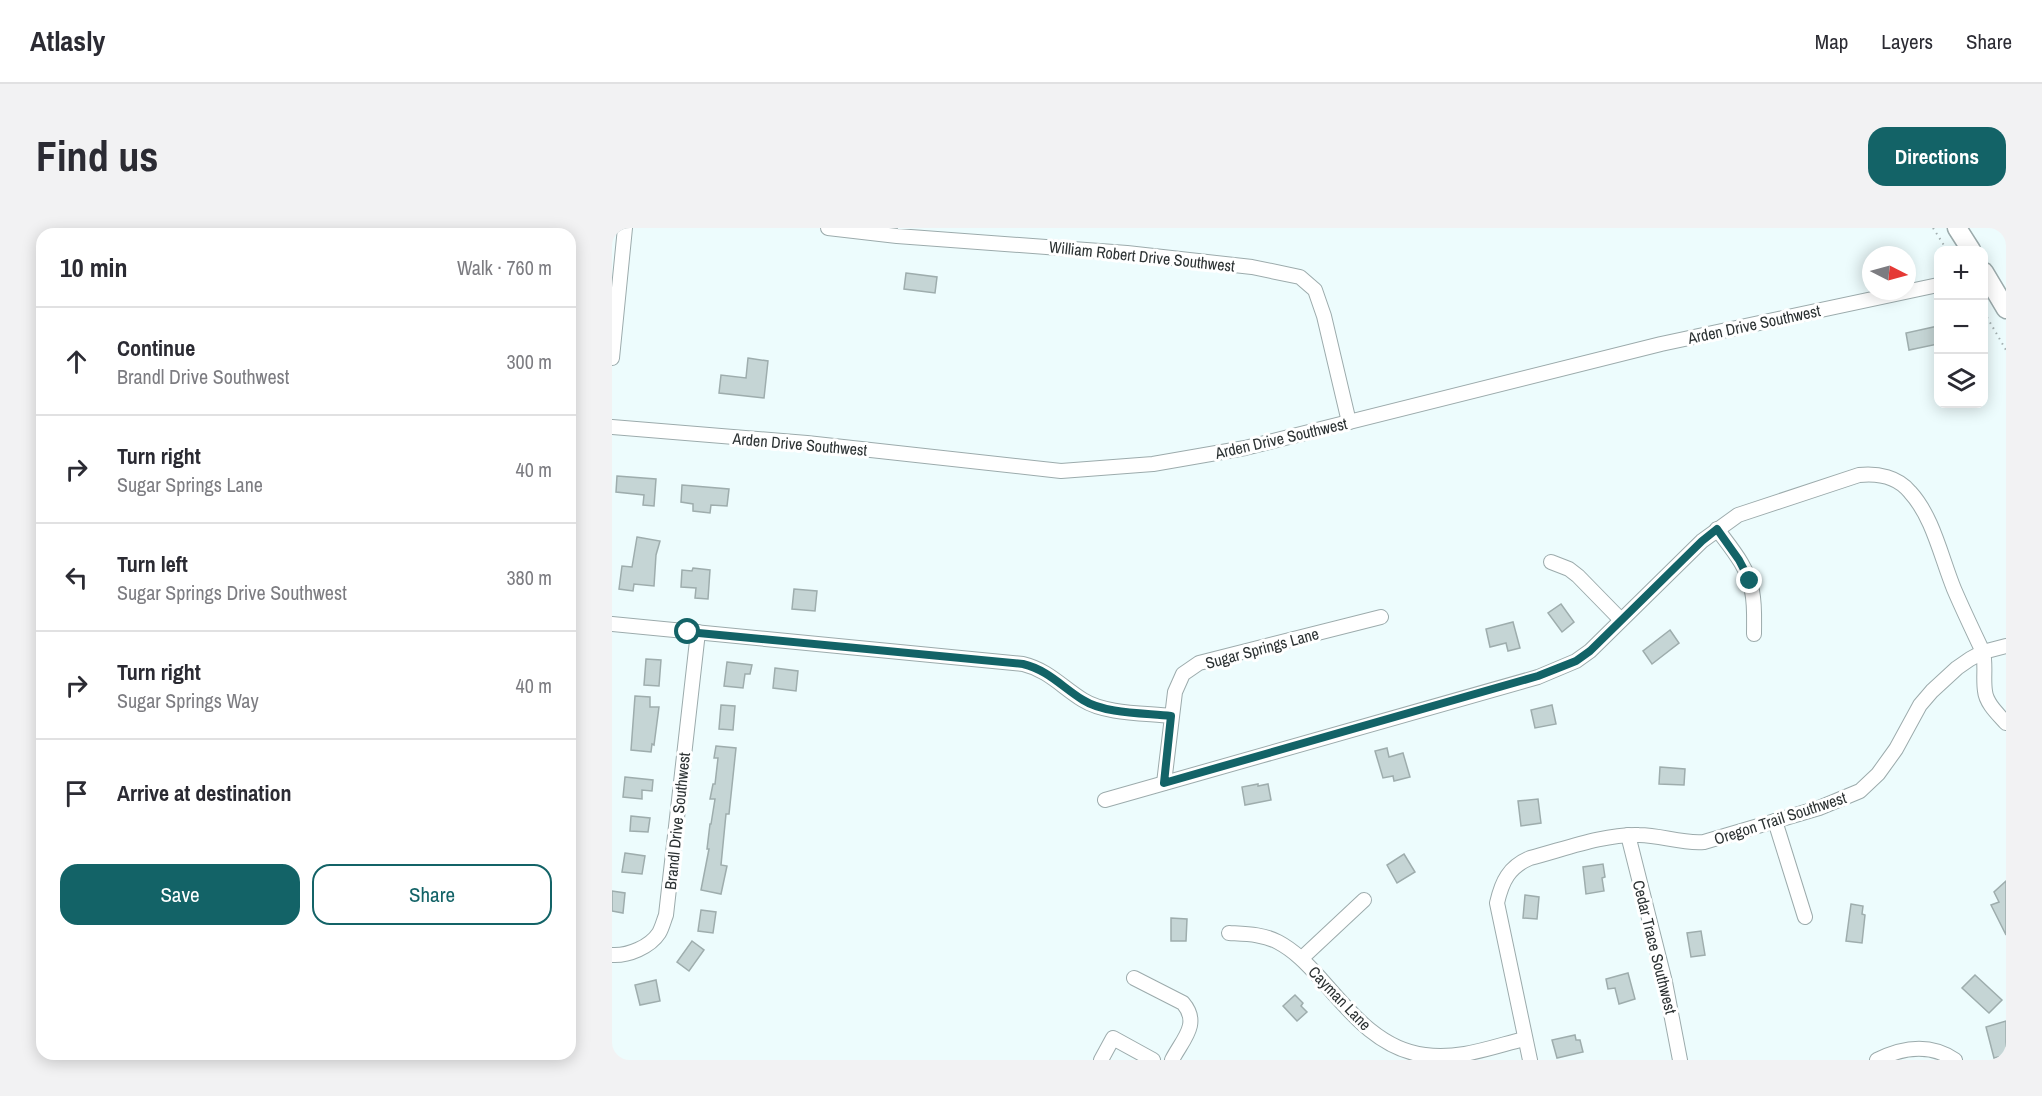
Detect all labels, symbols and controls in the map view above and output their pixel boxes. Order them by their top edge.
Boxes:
text: Atlasly [30,22,105,60]
text: Map [1815,27,1848,56]
text: Layers [1881,27,1933,56]
text: Share [1966,27,2012,56]
button: Directions [1868,127,2006,186]
text: Find us [36,128,158,184]
street label: William Robert Drive Southwest [1048,235,1236,277]
north arrow [1862,246,1916,300]
map controls [1934,246,1988,408]
button: + [1934,246,1988,300]
text: 10 min [60,250,128,285]
text: Walk · 760 m [457,254,552,281]
street label: Arden Drive Southwest [1685,299,1823,349]
button: − [1934,300,1988,354]
text: Continue [117,333,195,363]
icon: ahead [60,345,93,378]
text: 300 m [506,348,552,375]
button: layers [1934,354,1988,408]
text: Brandl Drive Southwest [117,363,289,390]
street label: Arden Drive Southwest [1212,412,1350,464]
street label: Arden Drive Southwest [731,427,869,461]
text: Turn right [117,441,201,471]
icon: right [60,453,93,486]
text: 40 m [516,456,552,483]
text: Sugar Springs Lane [117,471,263,498]
text: Turn left [117,549,188,579]
icon: left [60,561,93,594]
text: 380 m [506,564,552,591]
route end [1736,567,1762,593]
text: Sugar Springs Drive Southwest [117,579,347,606]
route start [674,618,700,644]
street label: Sugar Springs Lane [1203,622,1321,674]
text: Turn right [117,657,201,687]
icon: right [60,669,93,702]
text: 40 m [516,672,552,699]
text: Sugar Springs Way [117,687,259,714]
street label: Brandl Drive Southwest [659,751,695,891]
icon: arrive [60,777,93,810]
text: Arrive at destination [117,778,291,808]
street label: Oregon Trail Southwest [1711,786,1849,850]
button: Save [60,864,300,925]
button: Share [312,864,552,925]
street label: Cedar Trace Southwest [1628,878,1682,1017]
street label: Cayman Lane [1304,961,1376,1035]

